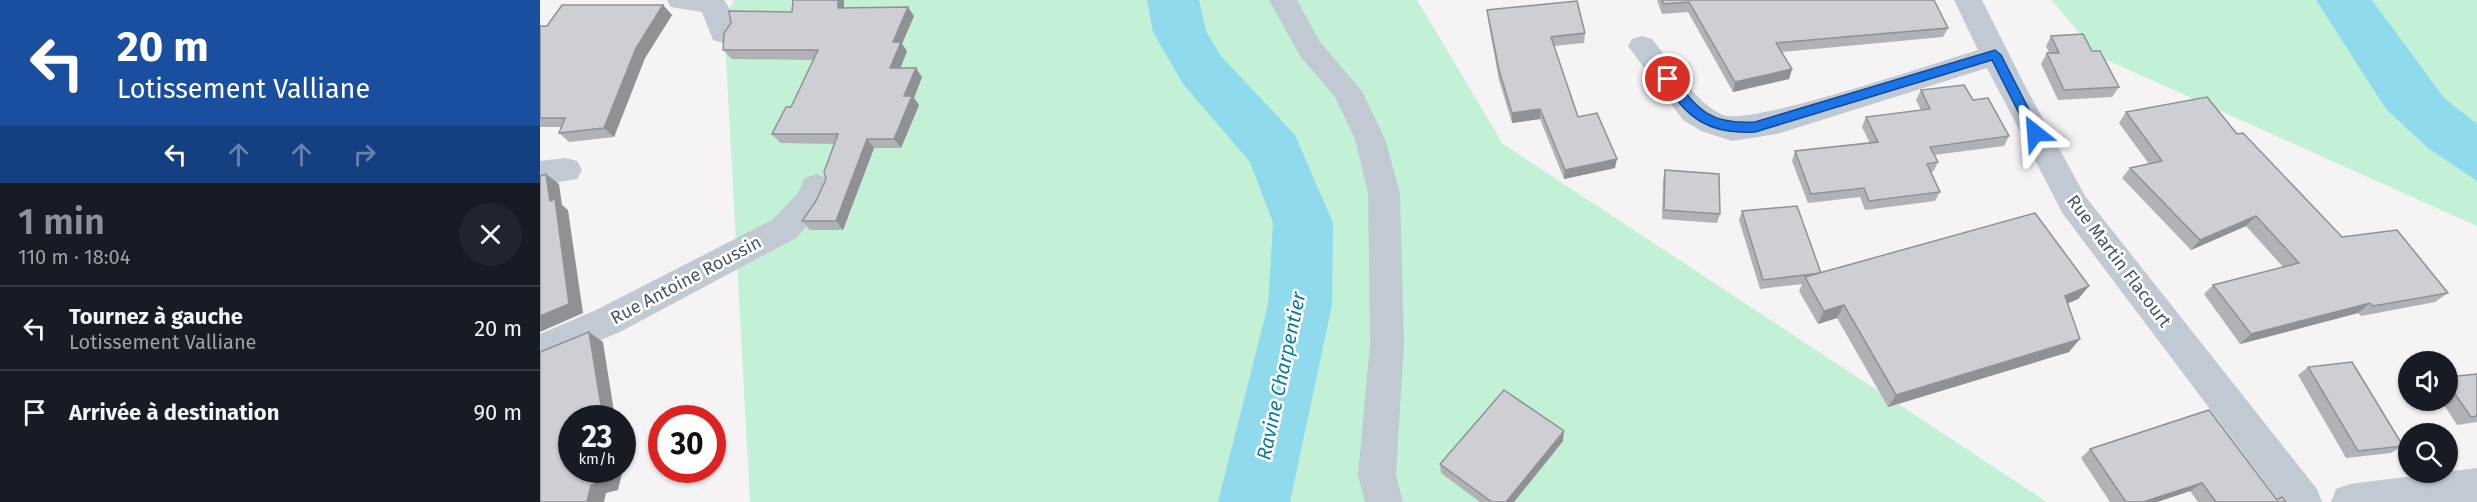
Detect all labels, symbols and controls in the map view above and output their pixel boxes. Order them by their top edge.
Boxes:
text: 20 m [117,22,209,72]
icon: left [18,24,96,102]
pin [1642,53,1693,104]
icon: arrive [1651,62,1684,95]
text: Lotissement Valliane [117,73,370,105]
position arrow [2003,101,2067,165]
icon: left [159,138,192,171]
icon: ahead [222,138,255,171]
icon: ahead [285,138,318,171]
icon: right [348,138,381,171]
street label: Rue Martin Flacourt [2062,191,2176,332]
text: 1 min [18,200,105,244]
button: close [459,203,522,266]
street label: Rue Antoine Roussin [607,231,765,329]
text: 110 m · 18:04 [18,245,130,269]
water label: Ravine Charpentier [1251,288,1311,462]
text: Tournez à gauche [69,303,243,330]
icon: left [18,312,51,345]
text: 20 m [474,315,522,342]
text: Lotissement Valliane [69,330,257,354]
map controls [2398,351,2458,483]
button: sound [2398,351,2458,411]
icon: arrive [18,396,51,429]
text: Arrivée à destination [69,399,279,426]
text: 90 m [473,399,522,426]
speed limit sign: 30 [648,405,726,483]
text: 23 [582,419,612,455]
button: search [2398,423,2458,483]
text: km/h [578,450,616,468]

